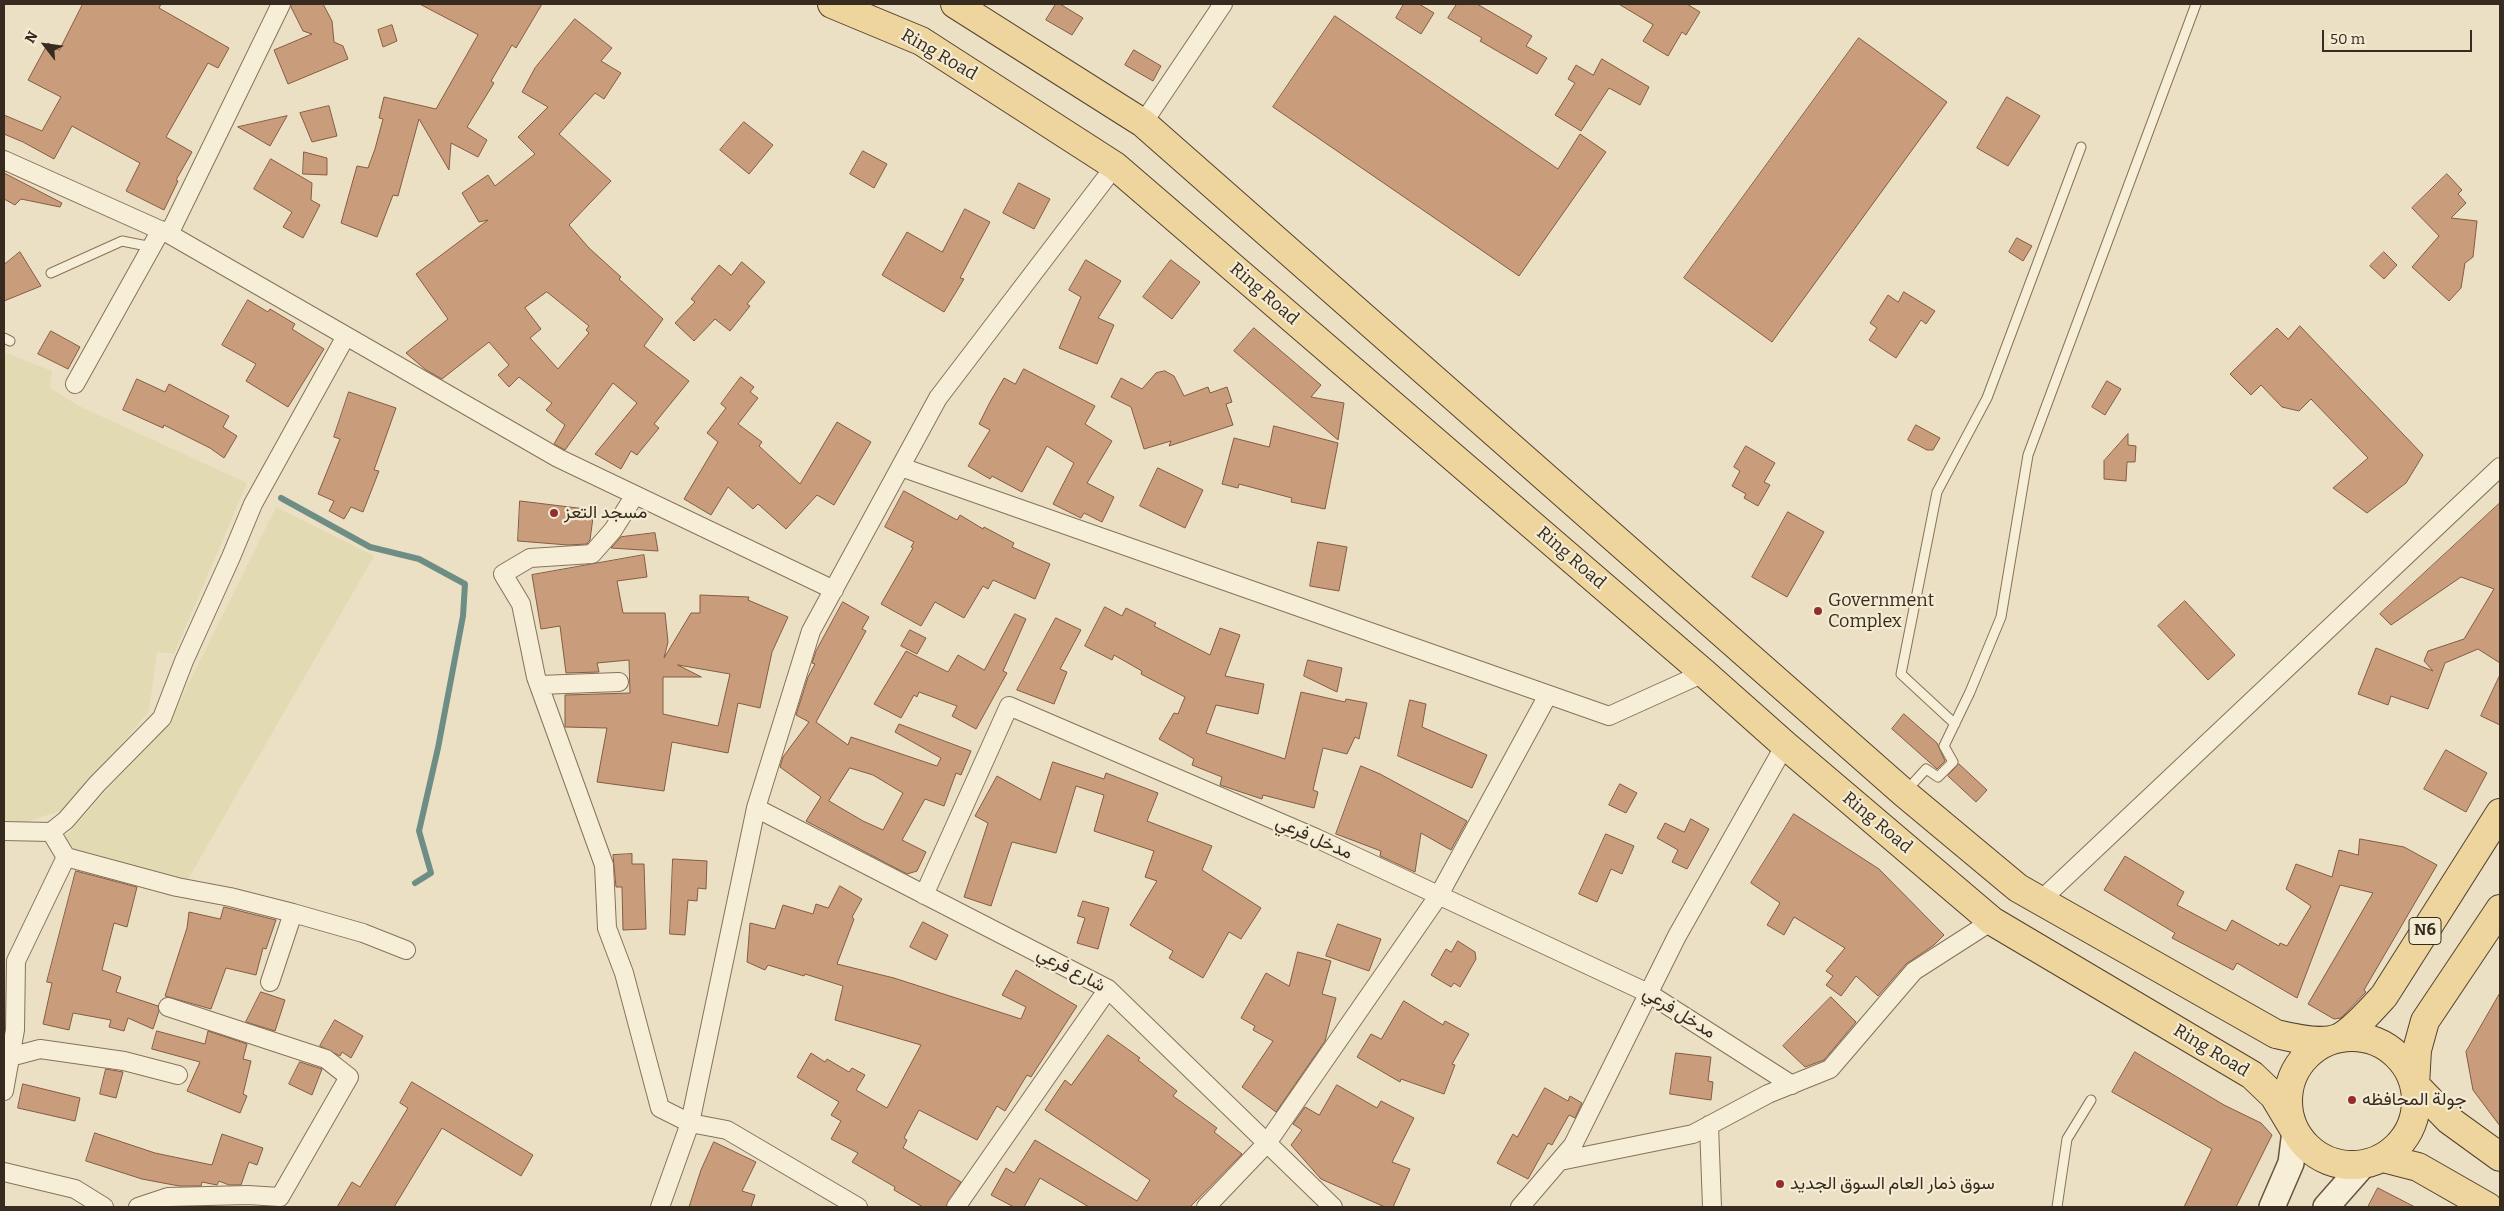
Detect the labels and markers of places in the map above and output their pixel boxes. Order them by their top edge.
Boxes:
place label: مسجد التعز [564,502,647,524]
marker: مسجد التعز [548,507,560,519]
place label: Government Complex [1828,590,1934,632]
marker: Government Complex [1812,605,1824,617]
place label: جولة المحافظه [2362,1089,2467,1111]
marker: جولة المحافظه [2346,1094,2358,1106]
place label: سوق ذمار العام السوق الجديد [1790,1173,1995,1195]
marker: سوق ذمار العام السوق الجديد [1774,1178,1786,1190]

